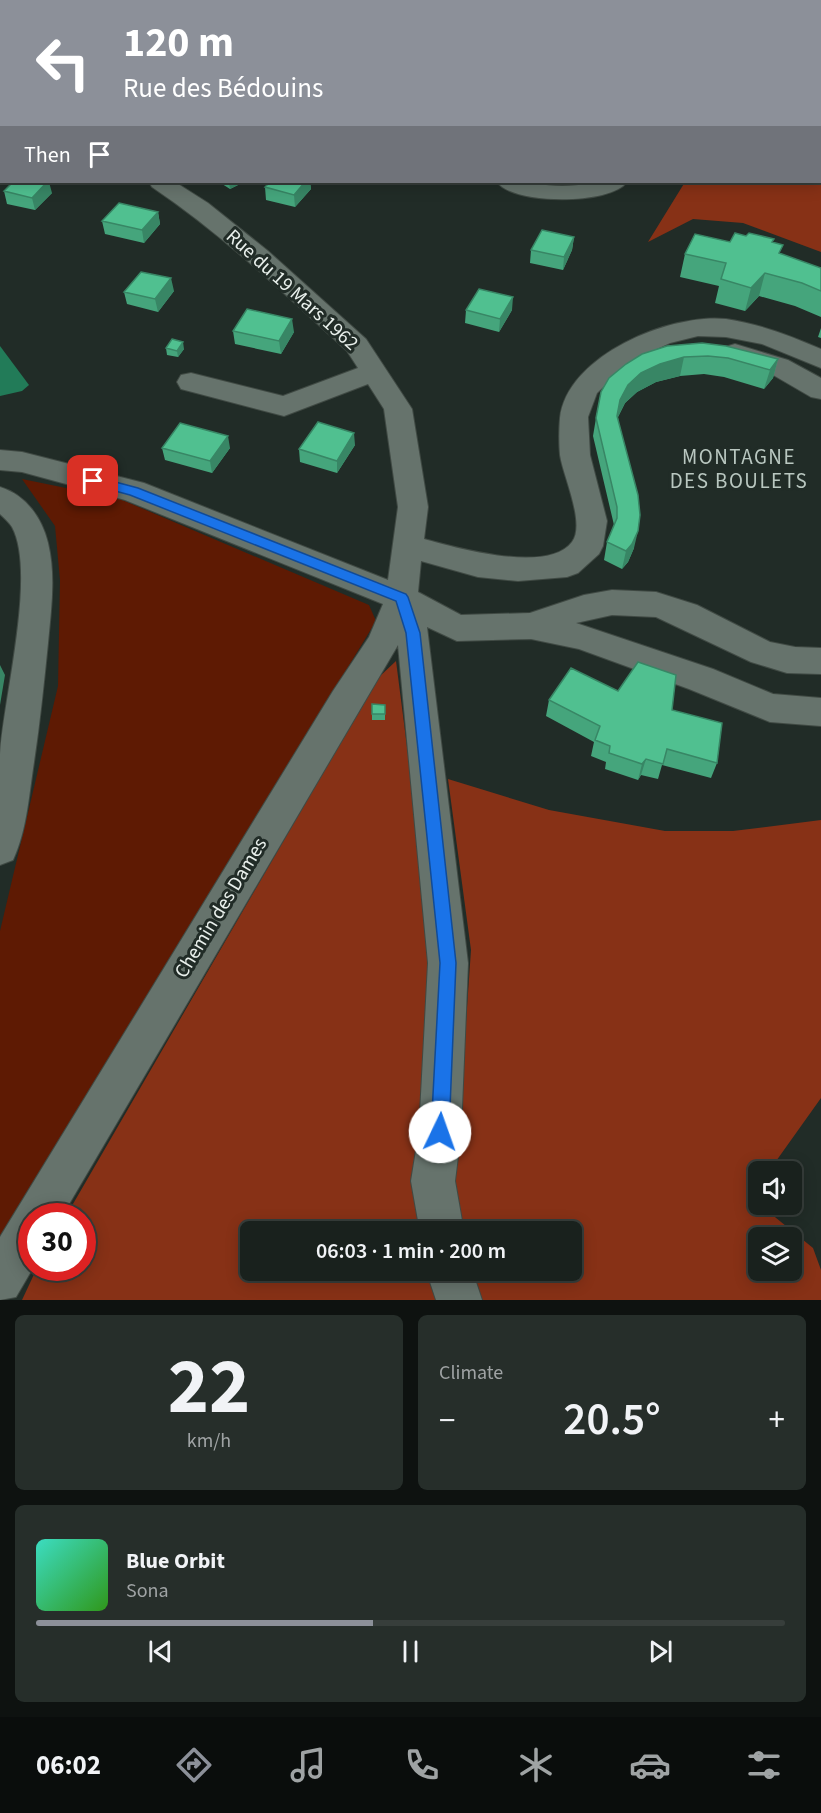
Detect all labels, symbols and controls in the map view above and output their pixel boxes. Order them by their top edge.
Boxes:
text: 120 m [123,13,234,73]
icon: left [24,24,102,102]
text: Rue des Bédouins [123,69,323,108]
icon: arrive [83,138,116,171]
text: Then [24,139,71,171]
street label: Rue du 19 Mars 1962 [220,223,364,357]
district label: MONTAGNE DES BOULETS [670,442,808,496]
pin [67,455,118,506]
icon: arrive [76,464,109,497]
street label: Chemin des Dames [168,833,274,983]
position arrow [408,1100,472,1164]
map controls [748,1161,802,1281]
button: sound [748,1161,802,1215]
speed limit sign: 30 [18,1203,96,1281]
button: layers [748,1227,802,1281]
text: 06:03 · 1 min · 200 m [316,1235,506,1267]
text: 22 [168,1332,250,1443]
text: Climate [439,1359,503,1387]
text: 20.5° [563,1388,661,1452]
text: − [439,1397,455,1444]
text: + [769,1397,785,1444]
text: km/h [187,1427,231,1455]
text: Blue Orbit [126,1545,225,1577]
text: Sona [126,1577,169,1605]
icon: previous [144,1635,177,1668]
icon: pause [394,1635,427,1668]
icon: next [644,1635,677,1668]
icon: directions [173,1744,215,1786]
icon: music [287,1744,329,1786]
icon: phone [401,1744,443,1786]
icon: climate [515,1744,557,1786]
icon: car [629,1744,671,1786]
icon: filters [743,1744,785,1786]
text: 06:02 [36,1746,101,1785]

